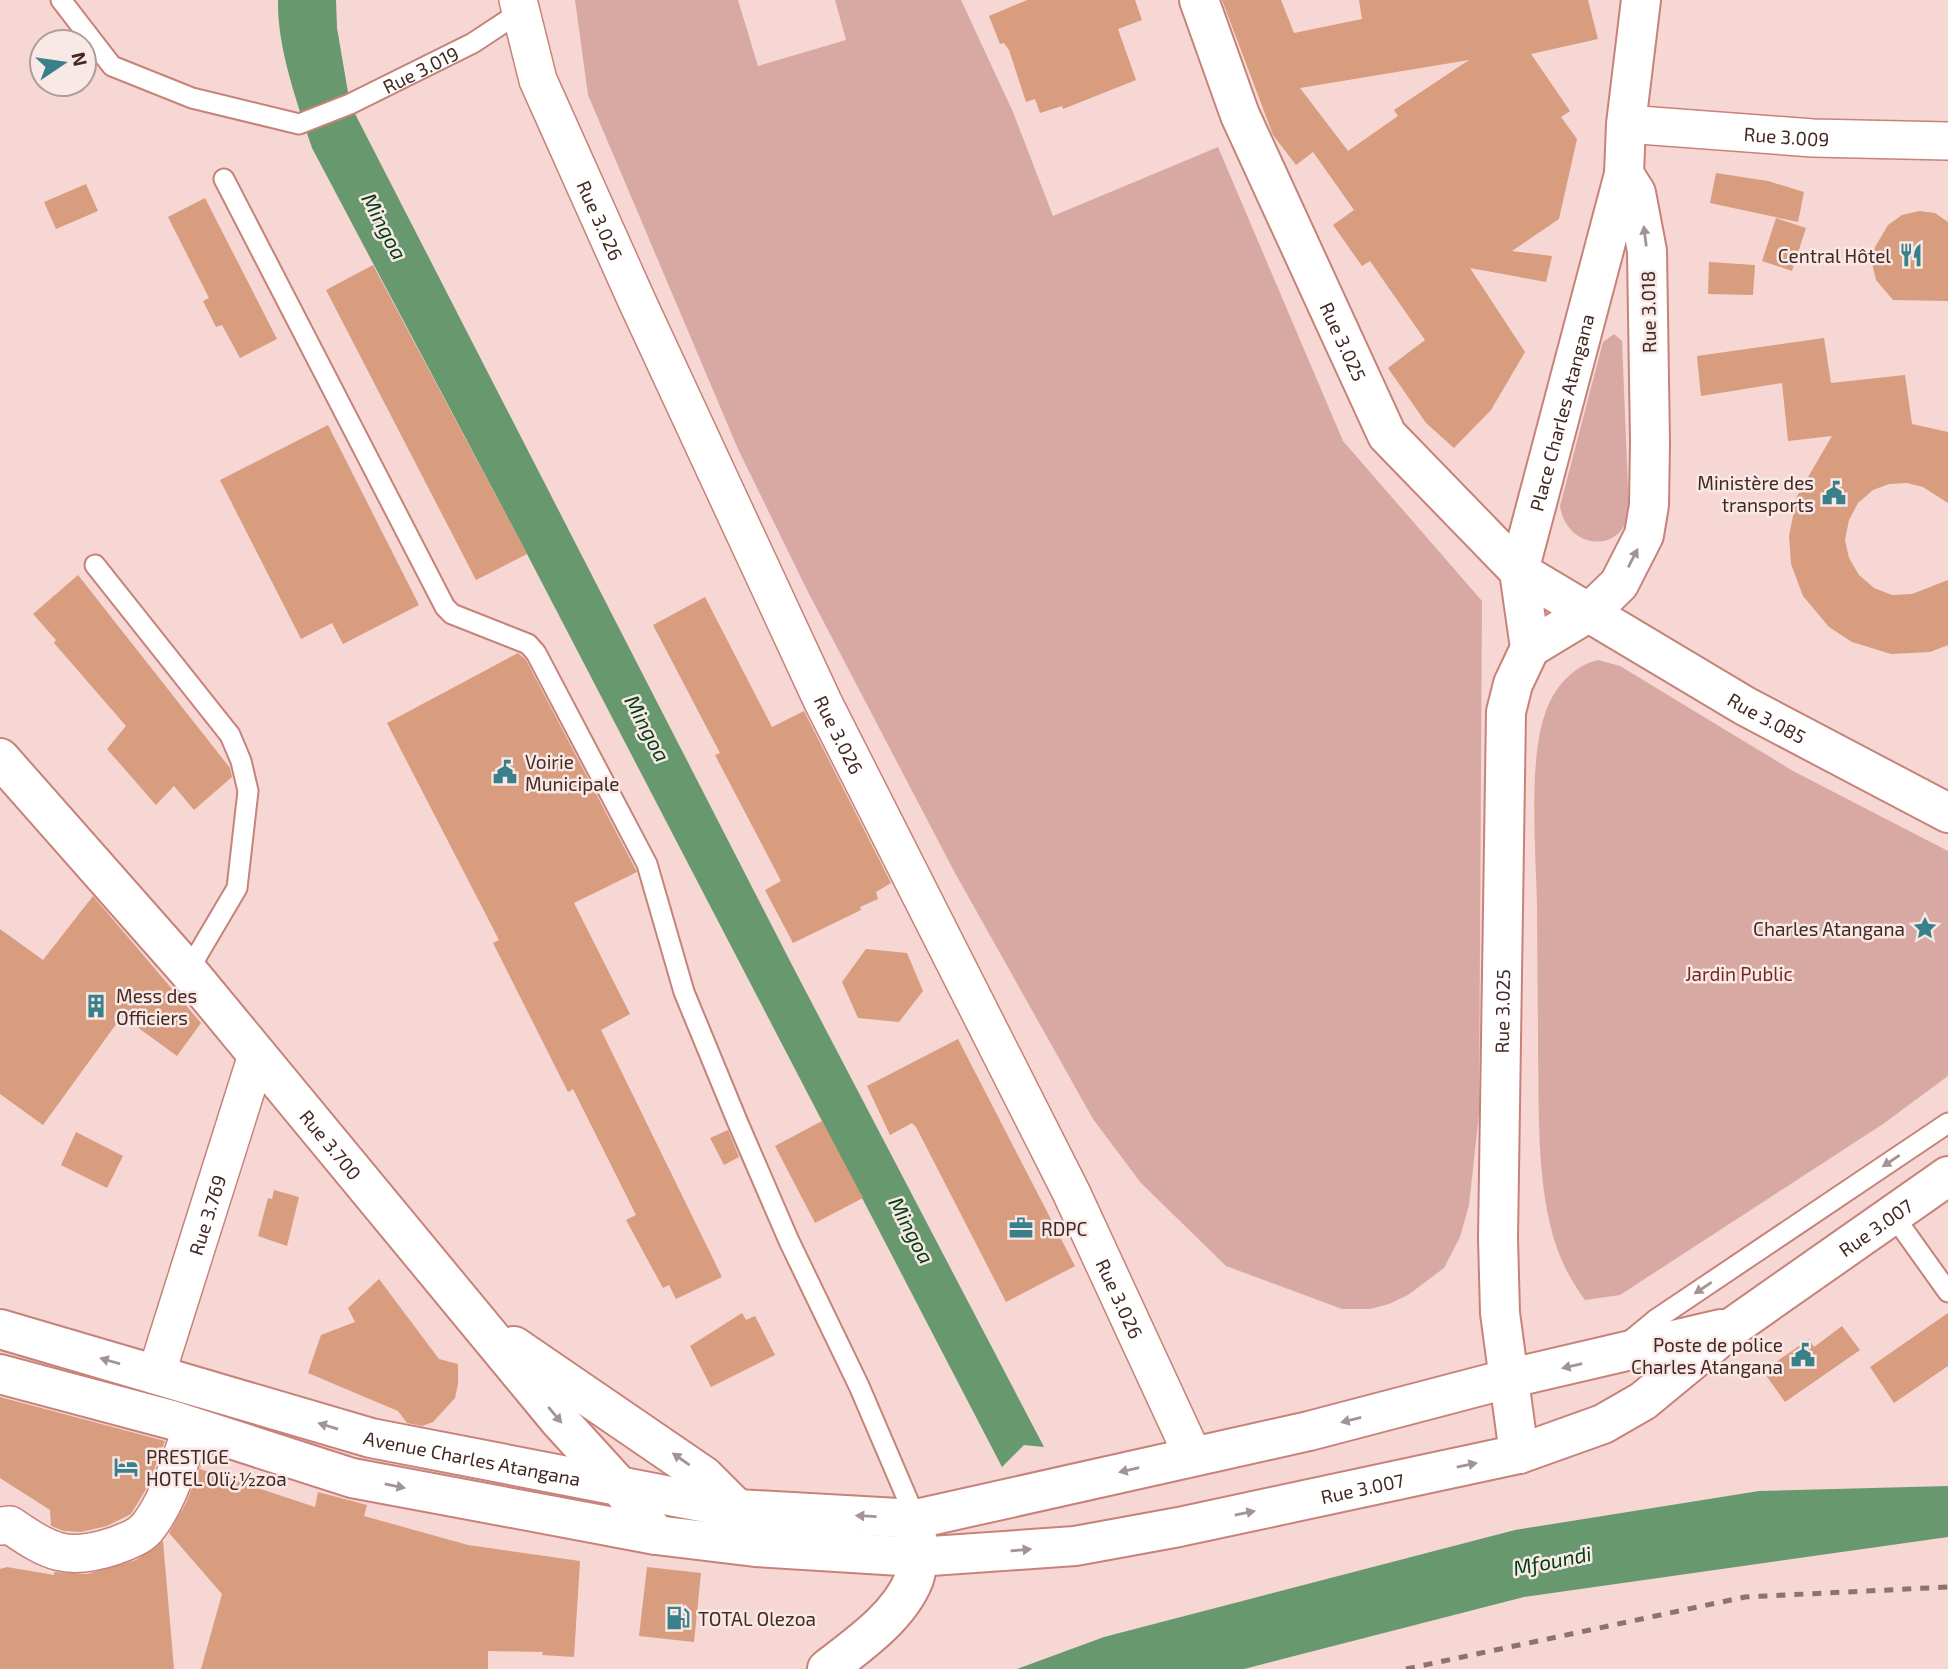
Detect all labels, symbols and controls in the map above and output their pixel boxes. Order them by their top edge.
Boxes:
north arrow [28,28,98,98]
street label: Rue 3.019 [379,41,462,98]
text: N [67,50,93,68]
street label: Rue 3.009 [1743,121,1830,150]
street label: Rue 3.026 [573,177,629,264]
water label: Mingoa [357,188,413,264]
one-way arrow [1640,225,1651,247]
restaurant icon: Central Hôtel [1897,241,1925,269]
place label: Central Hôtel [1778,244,1891,267]
street label: Rue 3.018 [1636,271,1660,353]
street label: Rue 3.025 [1316,298,1372,384]
street label: Place Charles Atangana [1524,311,1598,513]
place label: Ministère des transports [1697,471,1814,516]
public building icon: Ministère des transports [1820,479,1848,507]
one-way arrow [1627,548,1638,568]
street label: Rue 3.085 [1724,687,1810,748]
water label: Mingoa [620,690,676,766]
street label: Rue 3.026 [810,692,869,778]
place label: Voirie Municipale [525,750,620,795]
public building icon: Voirie Municipale [491,758,519,786]
place icon: Charles Atangana [1911,914,1939,942]
place label: Charles Atangana [1753,917,1905,940]
park label: Jardin Public [1685,962,1793,985]
street label: Rue 3.025 [1489,969,1514,1054]
place label: Mess des Officiers [116,984,197,1029]
building icon: Mess des Officiers [82,992,110,1020]
street label: Rue 3.700 [296,1105,367,1184]
one-way arrow [1882,1154,1901,1167]
street label: Rue 3.769 [183,1172,230,1258]
water label: Mingoa [884,1192,940,1268]
street label: Rue 3.007 [1834,1193,1917,1261]
office icon: RDPC [1007,1214,1035,1242]
place label: RDPC [1041,1217,1088,1240]
street label: Rue 3.026 [1092,1255,1148,1342]
one-way arrow [1694,1281,1712,1295]
place label: Poste de police Charles Atangana [1631,1333,1783,1378]
public building icon: Poste de police Charles Atangana [1789,1341,1817,1369]
one-way arrow [99,1356,120,1366]
one-way arrow [1561,1360,1583,1371]
one-way arrow [547,1406,562,1423]
one-way arrow [1340,1415,1362,1426]
one-way arrow [318,1420,339,1430]
street label: Avenue Charles Atangana [361,1425,583,1490]
place label: PRESTIGE HOTEL Olï¿½zoa [146,1445,287,1490]
one-way arrow [672,1452,690,1466]
hotel icon: PRESTIGE HOTEL Olï¿½zoa [112,1453,140,1481]
one-way arrow [1456,1460,1478,1471]
one-way arrow [1118,1464,1140,1475]
street label: Rue 3.007 [1318,1467,1406,1508]
one-way arrow [384,1481,406,1492]
one-way arrow [1234,1508,1256,1519]
one-way arrow [854,1510,876,1521]
water label: Mfoundi [1511,1540,1593,1580]
one-way arrow [1010,1544,1032,1555]
fuel station icon: TOTAL Olezoa [664,1604,692,1632]
place label: TOTAL Olezoa [698,1607,816,1630]

